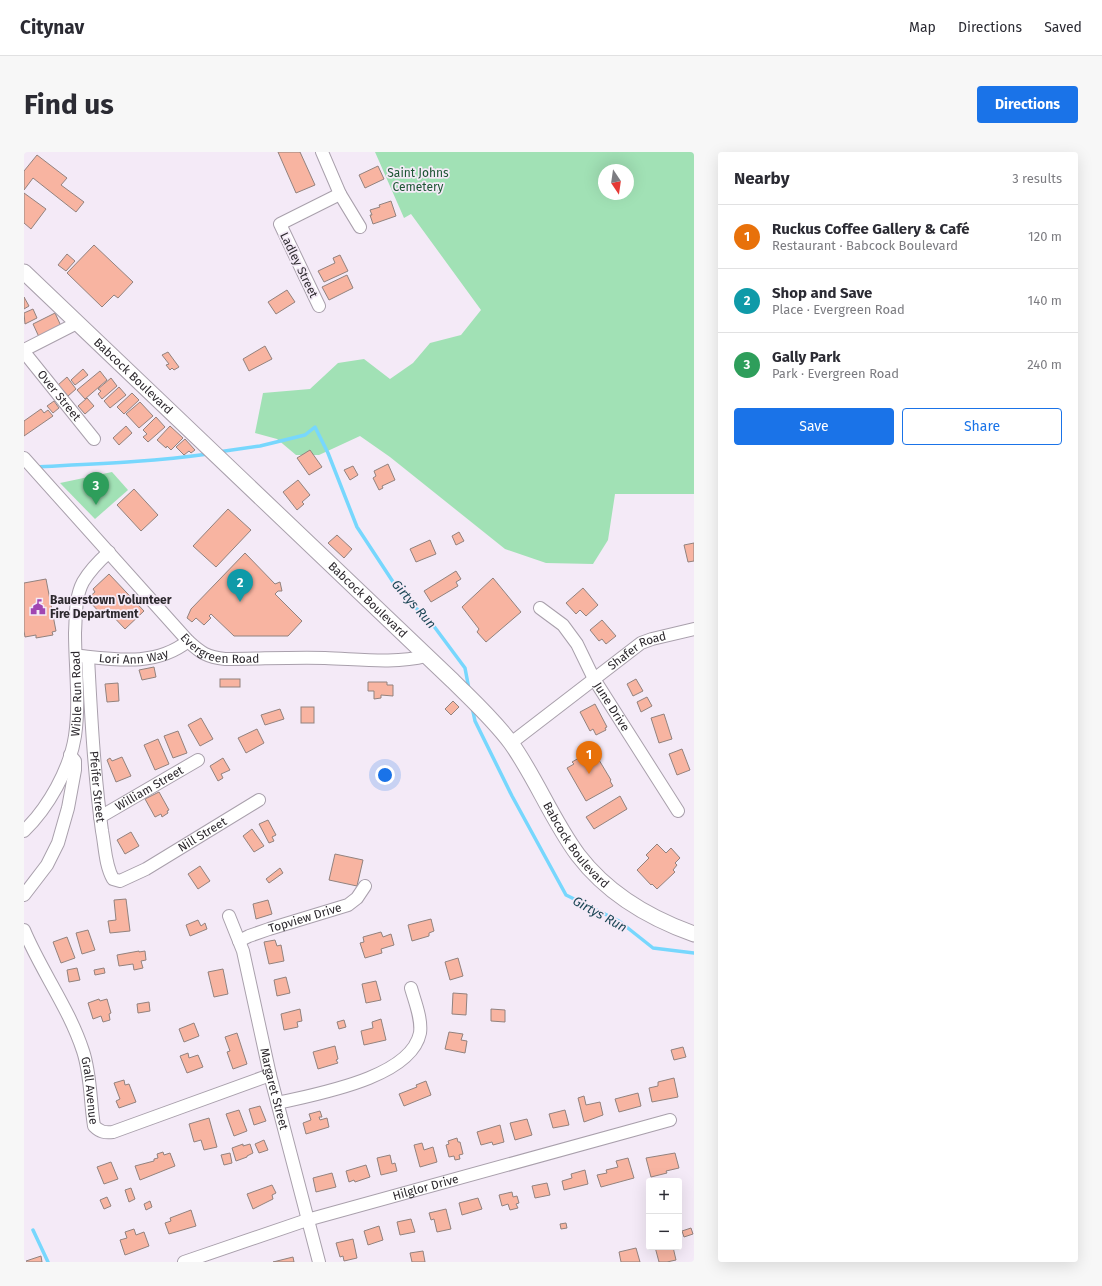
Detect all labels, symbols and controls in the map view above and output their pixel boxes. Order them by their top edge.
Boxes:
text: Citynav [20,16,84,39]
text: Map [909,19,936,36]
text: Directions [958,19,1022,36]
text: Saved [1044,19,1082,36]
button: Directions [977,86,1078,123]
text: Find us [24,88,114,121]
north arrow [598,164,634,200]
park label: Saint Johns Cemetery [387,166,449,194]
text: Nearby [734,168,789,189]
text: 3 results [1012,171,1062,186]
text: Ruckus Coffee Gallery & Café [772,220,970,238]
text: 1 [744,229,750,244]
text: 120 m [1028,229,1062,244]
street label: Ladley Street [277,230,321,301]
text: Restaurant · Babcock Boulevard [772,238,958,253]
text: Shop and Save [772,284,872,302]
text: 2 [744,293,750,308]
text: 140 m [1028,293,1062,308]
text: Place · Evergreen Road [772,302,905,317]
street label: Babcock Boulevard [91,335,176,417]
text: Gally Park [772,348,841,366]
text: 3 [744,357,750,372]
text: 240 m [1027,357,1062,372]
text: Park · Evergreen Road [772,366,899,381]
street label: Over Street [34,367,84,424]
button: Save [734,408,894,445]
button: Share [902,408,1062,445]
pin: 3 [83,472,109,505]
street label: Babcock Boulevard [325,559,410,641]
pin: 2 [227,569,253,602]
water label: Girtys Run [389,577,439,631]
place label: Bauerstown Volunteer Fire Department [50,593,172,621]
public building icon: Bauerstown Volunteer Fire Department [29,598,47,616]
street label: Shafer Road [605,629,668,673]
street label: Evergreen Road [177,630,260,666]
street label: Lori Ann Way [98,646,170,667]
street label: Wible Run Road [68,650,84,737]
street label: June Drive [591,680,632,734]
pin: 1 [576,741,602,774]
street label: Pfeifer Street [87,750,108,824]
street label: William Street [113,763,186,814]
your location [375,765,395,785]
street label: Babcock Boulevard [540,800,612,891]
street label: Nill Street [175,814,230,855]
water label: Girtys Run [570,893,630,935]
street label: Topview Drive [267,900,343,936]
street label: Margaret Street [257,1047,291,1132]
street label: Grall Avenue [78,1055,101,1125]
street label: Hilglor Drive [391,1172,460,1203]
map controls [646,1178,682,1250]
button: + [646,1178,682,1214]
button: − [646,1214,682,1250]

